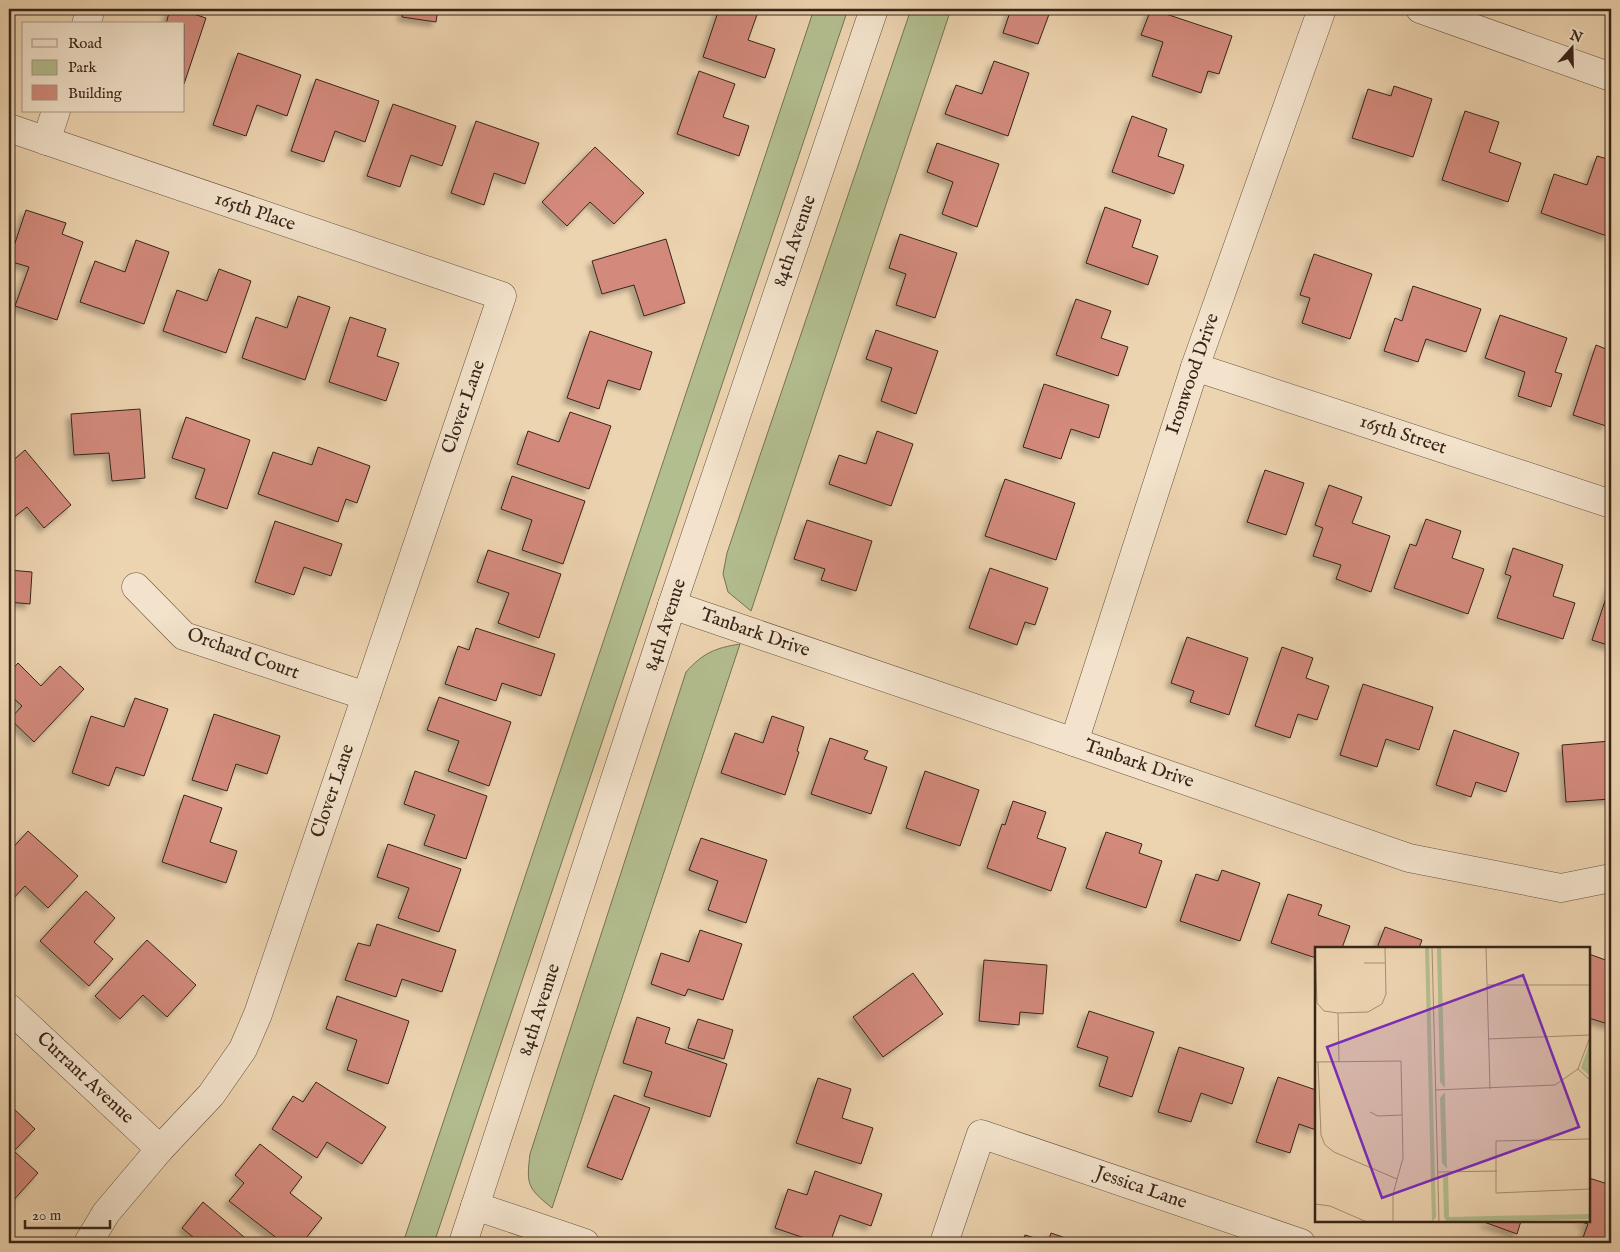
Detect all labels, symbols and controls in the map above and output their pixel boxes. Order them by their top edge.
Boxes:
legend [22,22,185,112]
north arrow [1548,22,1598,72]
text: N [1566,26,1585,47]
text: Road [68,34,103,53]
text: Park [68,58,98,77]
text: Building [68,84,123,103]
street label: 165th Place [211,187,299,237]
street label: 84th Avenue [768,192,822,290]
street label: Ironwood Drive [1161,310,1225,438]
street label: Clover Lane [437,357,491,457]
street label: 165th Street [1357,410,1450,460]
street label: 84th Avenue [640,576,692,674]
street label: Tanbark Drive [697,603,813,663]
street label: Orchard Court [184,623,303,686]
street label: Tanbark Drive [1081,734,1197,794]
street label: Clover Lane [306,741,360,841]
inset map [1315,947,1590,1222]
street label: 84th Avenue [514,961,566,1059]
street label: Currant Avenue [31,1027,139,1129]
street label: Jessica Lane [1090,1160,1190,1215]
scale bar [25,1197,110,1229]
text: 20 m [32,1206,62,1225]

